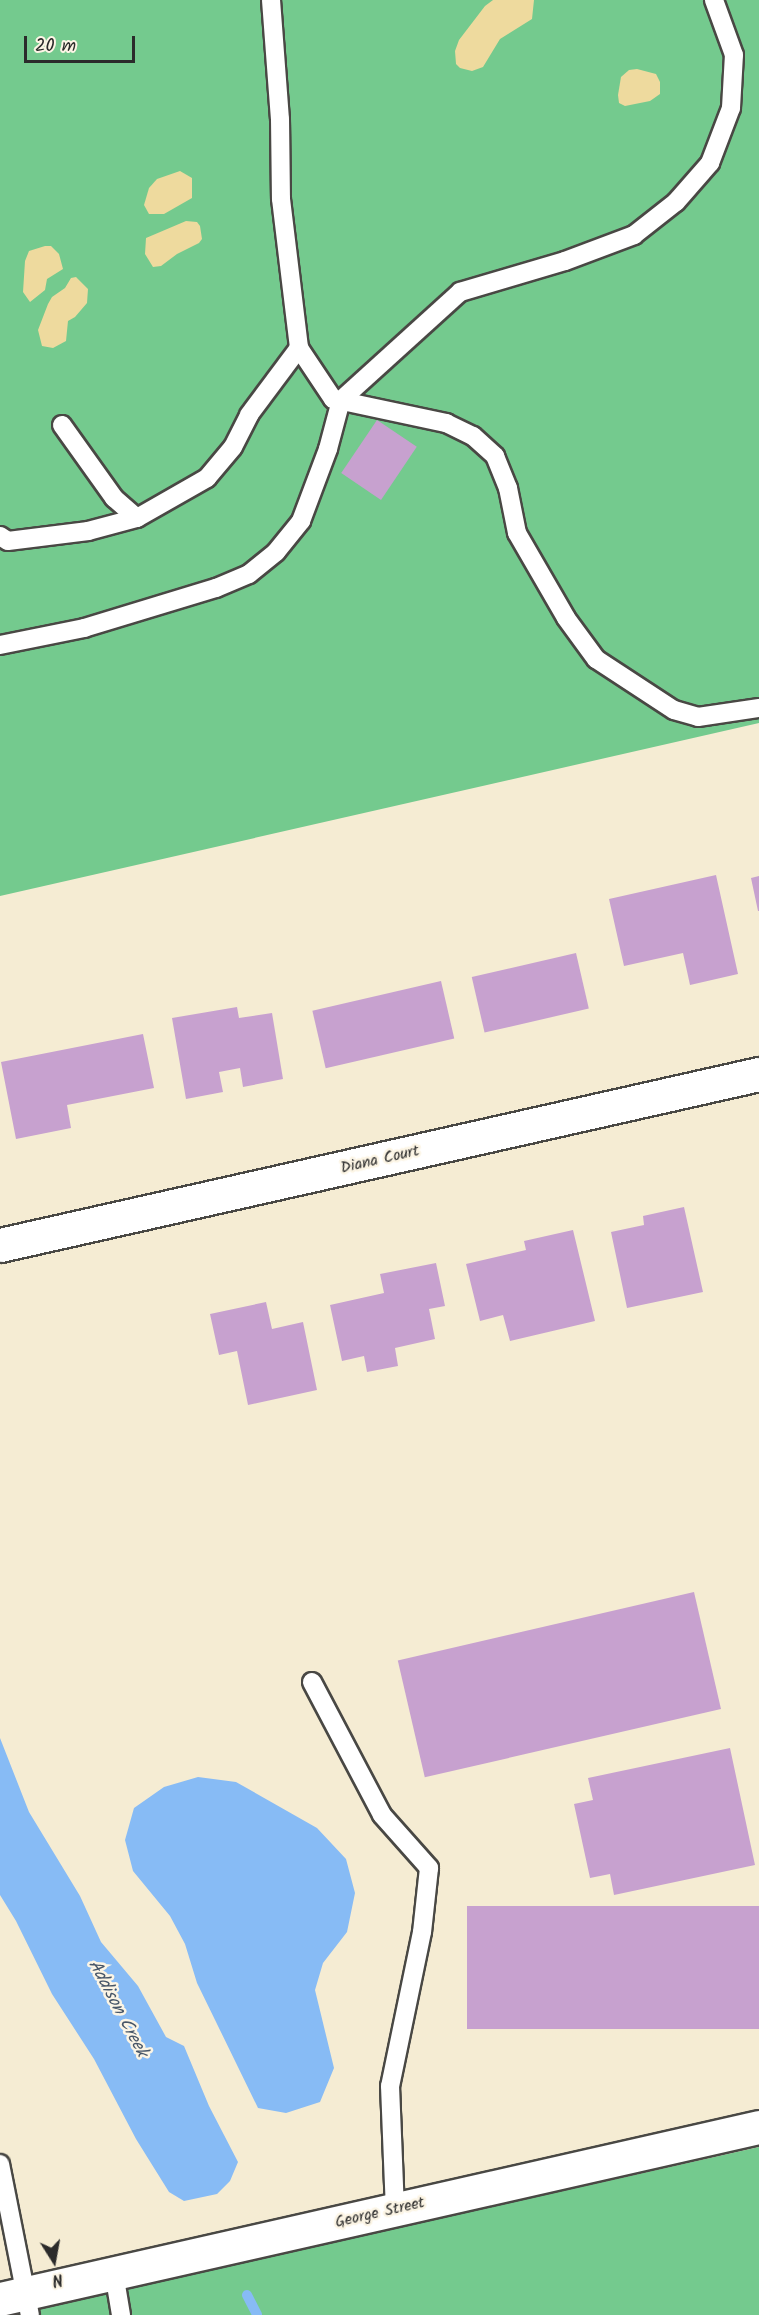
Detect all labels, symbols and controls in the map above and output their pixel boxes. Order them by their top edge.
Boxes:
scale bar [27,24,138,62]
text: 20 m [35,32,76,61]
street label: Diana Court [339,1142,421,1178]
water label: Addison Creek [82,1957,152,2061]
street label: George Street [333,2193,427,2233]
north arrow [24,2231,84,2291]
text: N [50,2266,65,2292]

